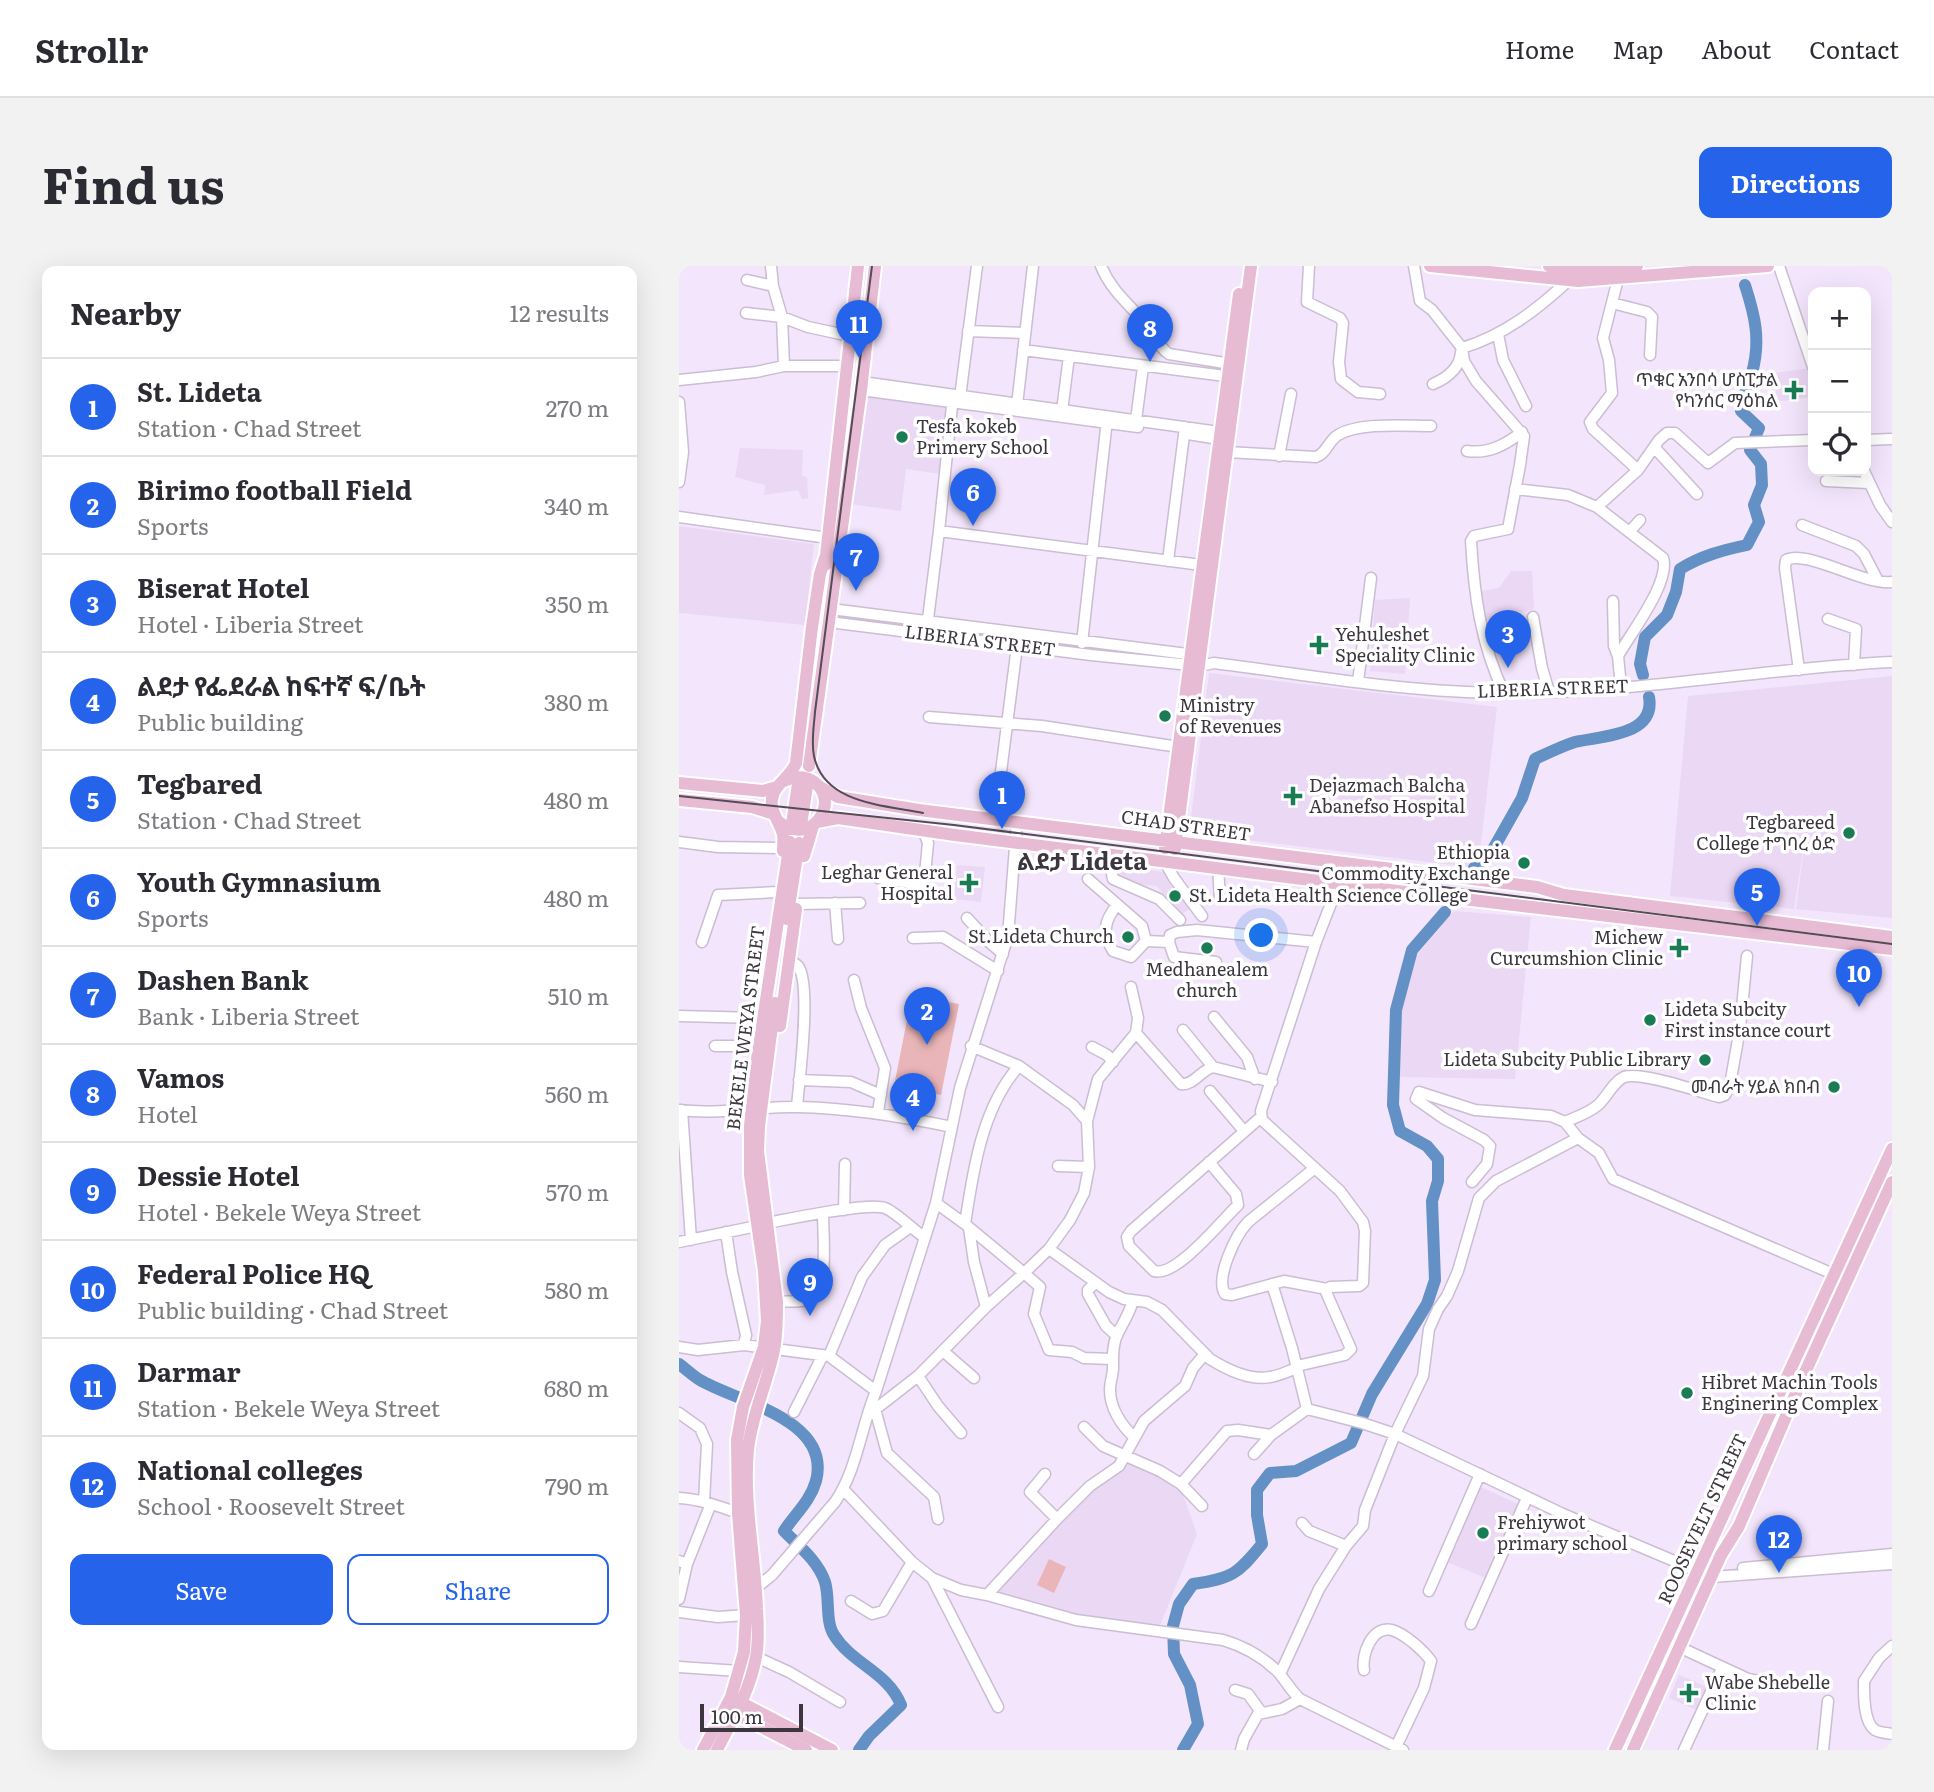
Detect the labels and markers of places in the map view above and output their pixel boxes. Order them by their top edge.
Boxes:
pin: 11 [836,300,882,358]
pin: 8 [1127,304,1173,362]
place label: ጥቁር አንበሳ ሆስፒታል የካንሰር ማዕከል [1635,365,1778,413]
marker: ጥቁር አንበሳ ሆስፒታል የካንሰር ማዕከል [1784,380,1804,400]
place label: Tesfa kokeb Primery School [916,412,1049,460]
marker: Tesfa kokeb Primery School [894,429,910,445]
pin: 6 [950,468,996,526]
pin: 7 [833,533,879,591]
pin: 3 [1485,610,1531,668]
place label: Yehuleshet Speciality Clinic [1335,620,1475,668]
marker: Yehuleshet Speciality Clinic [1309,635,1329,655]
place label: Ministry of Revenues [1179,691,1281,739]
marker: Ministry of Revenues [1157,708,1173,724]
pin: 1 [979,771,1025,829]
place label: Dejazmach Balcha Abanefso Hospital [1309,771,1465,819]
marker: Dejazmach Balcha Abanefso Hospital [1283,786,1303,806]
place label: Tegbareed College ተግባረ ዕድ [1696,808,1835,856]
marker: Tegbareed College ተግባረ ዕድ [1841,825,1857,841]
place label: Ethiopia Commodity Exchange [1322,838,1510,886]
marker: Ethiopia Commodity Exchange [1516,855,1532,871]
place label: Leghar General Hospital [821,858,953,906]
pin: 5 [1734,868,1780,926]
marker: Leghar General Hospital [959,873,979,893]
place label: St. Lideta Health Science College [1189,881,1468,908]
marker: St. Lideta Health Science College [1167,888,1183,904]
place label: St.Lideta Church [968,922,1114,949]
place label: Michew Curcumshion Clinic [1490,923,1664,971]
marker: St.Lideta Church [1120,929,1136,945]
marker: Michew Curcumshion Clinic [1669,938,1689,958]
marker: Medhanealem church [1199,940,1215,956]
pin: 10 [1836,949,1882,1007]
place label: Medhanealem church [1146,955,1268,1003]
pin: 2 [904,987,950,1045]
place label: Lideta Subcity First instance court [1664,995,1832,1043]
marker: Lideta Subcity First instance court [1642,1012,1658,1028]
place label: Lideta Subcity Public Library [1443,1045,1692,1072]
marker: Lideta Subcity Public Library [1697,1052,1713,1068]
place label: መብራት ሃይል ክበብ [1691,1072,1820,1099]
pin: 4 [890,1073,936,1131]
marker: መብራት ሃይል ክበብ [1826,1079,1842,1095]
pin: 9 [787,1258,833,1316]
place label: Hibret Machin Tools Enginering Complex [1701,1368,1879,1416]
marker: Hibret Machin Tools Enginering Complex [1679,1385,1695,1401]
place label: Frehiywot primary school [1497,1508,1628,1556]
pin: 12 [1756,1515,1802,1573]
marker: Frehiywot primary school [1475,1525,1491,1541]
place label: Wabe Shebelle Clinic [1705,1668,1830,1716]
marker: Wabe Shebelle Clinic [1679,1683,1699,1703]

